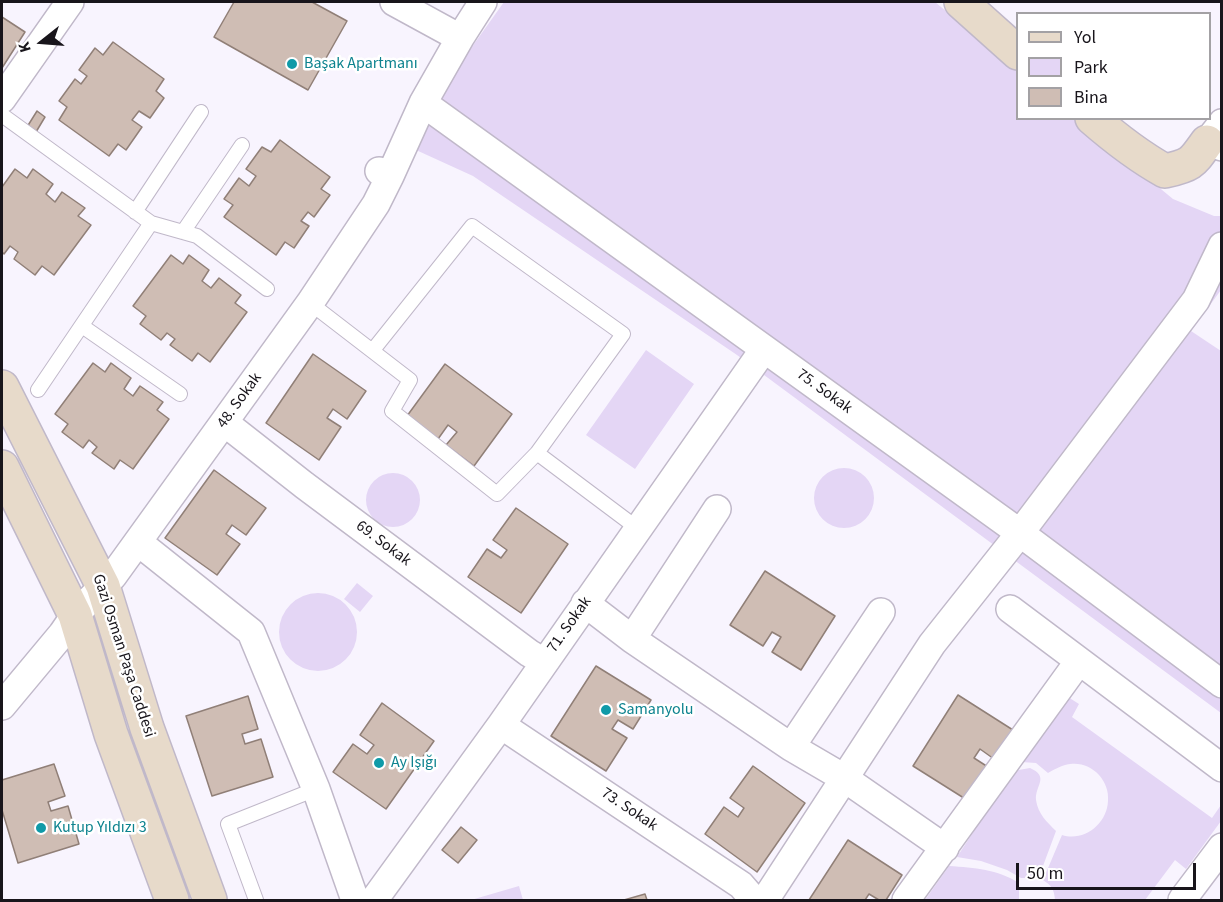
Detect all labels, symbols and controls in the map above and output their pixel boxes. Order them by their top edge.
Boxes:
north arrow [12,12,72,72]
legend [1016,12,1211,120]
text: Yol [1074,25,1096,50]
text: K [13,39,37,55]
place label: Başak Apartmanı [304,54,418,74]
text: Park [1074,55,1108,80]
marker: Başak Apartmanı [285,57,299,71]
text: Bina [1074,85,1108,110]
street label: 75. Sokak [792,365,856,419]
street label: 48. Sokak [213,369,267,433]
street label: 69. Sokak [352,517,414,571]
street label: Gazi Osman Paşa Caddesi [88,572,158,740]
street label: 71. Sokak [544,593,596,657]
place label: Samanyolu [618,700,694,720]
marker: Samanyolu [599,703,613,717]
place label: Ay Işığı [391,753,437,773]
marker: Ay Işığı [372,756,386,770]
street label: 73. Sokak [597,784,661,836]
place label: Kutup Yıldızı 3 [53,818,147,838]
marker: Kutup Yıldızı 3 [34,821,48,835]
scale bar [1019,851,1199,889]
text: 50 m [1027,861,1063,886]

